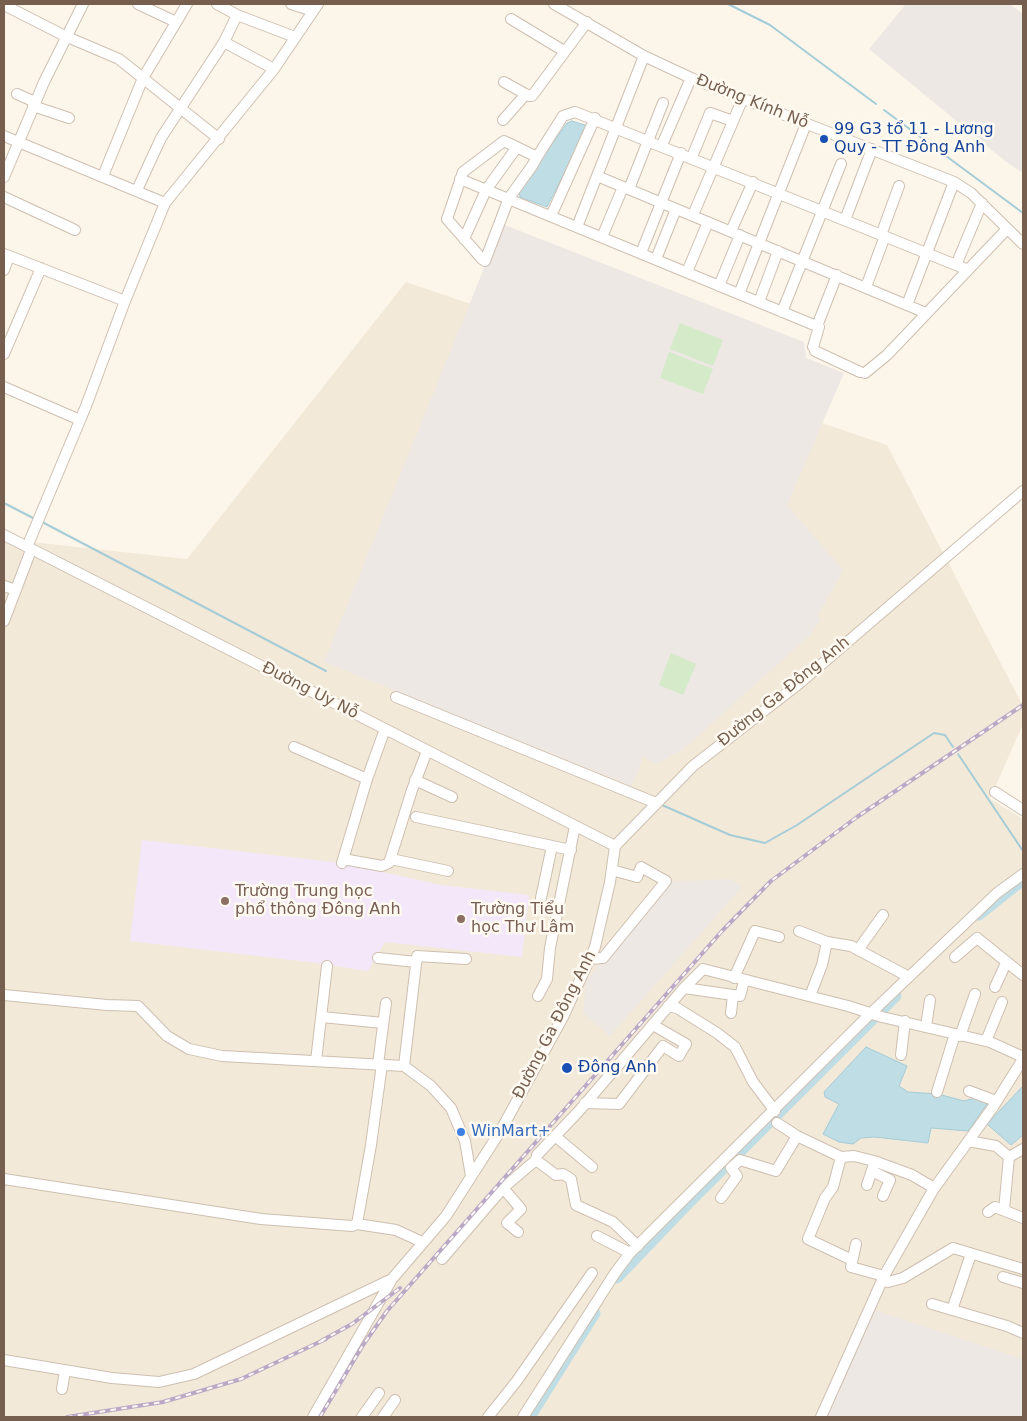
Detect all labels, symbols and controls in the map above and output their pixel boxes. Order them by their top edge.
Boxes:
street label: Đường Kính Nỗ [693,71,811,133]
place label: 99 G3 tổ 11 - Lương Quy - TT Đông Anh [834,120,994,158]
marker: 99 G3 tổ 11 - Lương Quy - TT Đông Anh [818,133,830,145]
street label: Đường Ga Đông Anh [714,633,854,751]
street label: Đường Uy Nỗ [259,658,361,724]
place label: Trường Trung học phổ thông Đông Anh [235,882,401,920]
marker: Trường Trung học phổ thông Đông Anh [219,895,231,907]
place label: Trường Tiểu học Thư Lâm [471,900,574,938]
marker: Trường Tiểu học Thư Lâm [455,913,467,925]
street label: Đường Ga Đông Anh [509,948,601,1102]
place label: Đông Anh [578,1058,657,1078]
marker: Đông Anh [560,1061,574,1075]
place label: WinMart+ [471,1122,551,1142]
marker: WinMart+ [455,1126,467,1138]

